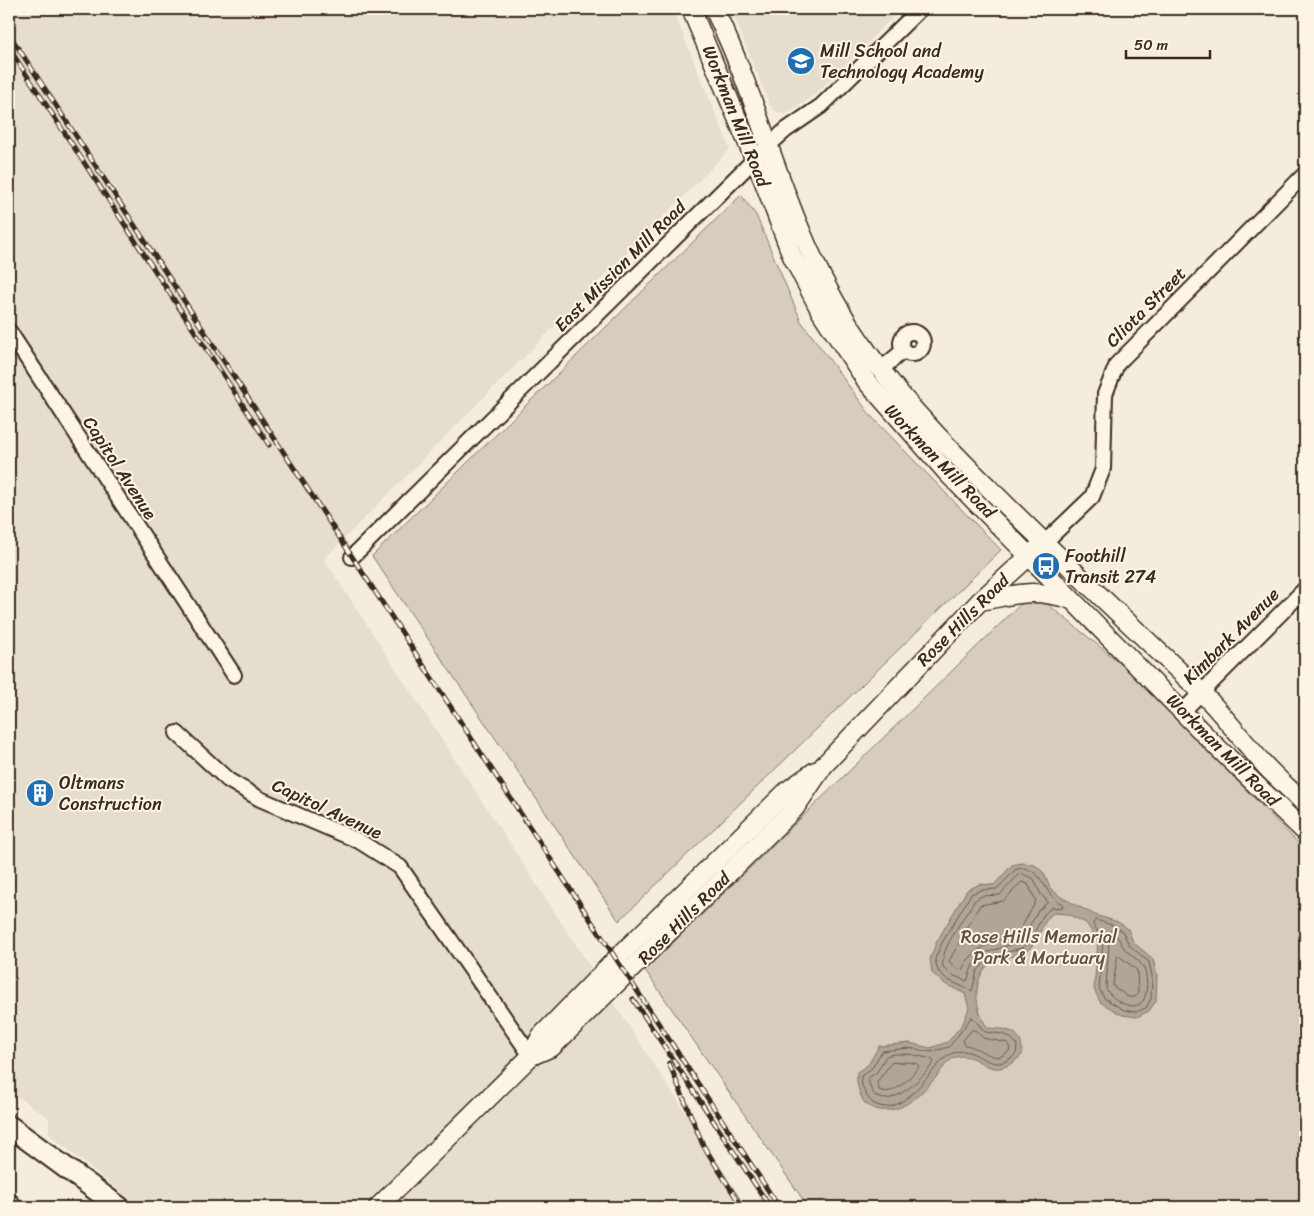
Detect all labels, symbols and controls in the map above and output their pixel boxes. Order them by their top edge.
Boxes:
scale bar [1126,28,1210,60]
text: 50 m [1134,32,1169,58]
place label: Mill School and Technology Academy [820,35,984,88]
street label: Workman Mill Road [693,40,780,193]
school or university icon: Mill School and Technology Academy [786,46,816,76]
street label: East Mission Mill Road [546,191,695,340]
street label: Cliota Street [1098,259,1194,355]
street label: Workman Mill Road [876,396,1005,527]
street label: Capitol Avenue [74,409,166,527]
place label: Foothill Transit 274 [1065,540,1156,593]
bus stop icon: Foothill Transit 274 [1031,551,1061,581]
street label: Rose Hills Road [909,565,1018,674]
street label: Kimbark Avenue [1175,580,1287,692]
street label: Workman Mill Road [1159,686,1289,816]
place label: Oltmans Construction [59,767,162,820]
street label: Capitol Avenue [266,769,388,849]
building icon: Oltmans Construction [25,778,55,808]
street label: Rose Hills Road [630,863,739,972]
park label: Rose Hills Memorial Park & Mortuary [961,921,1118,974]

